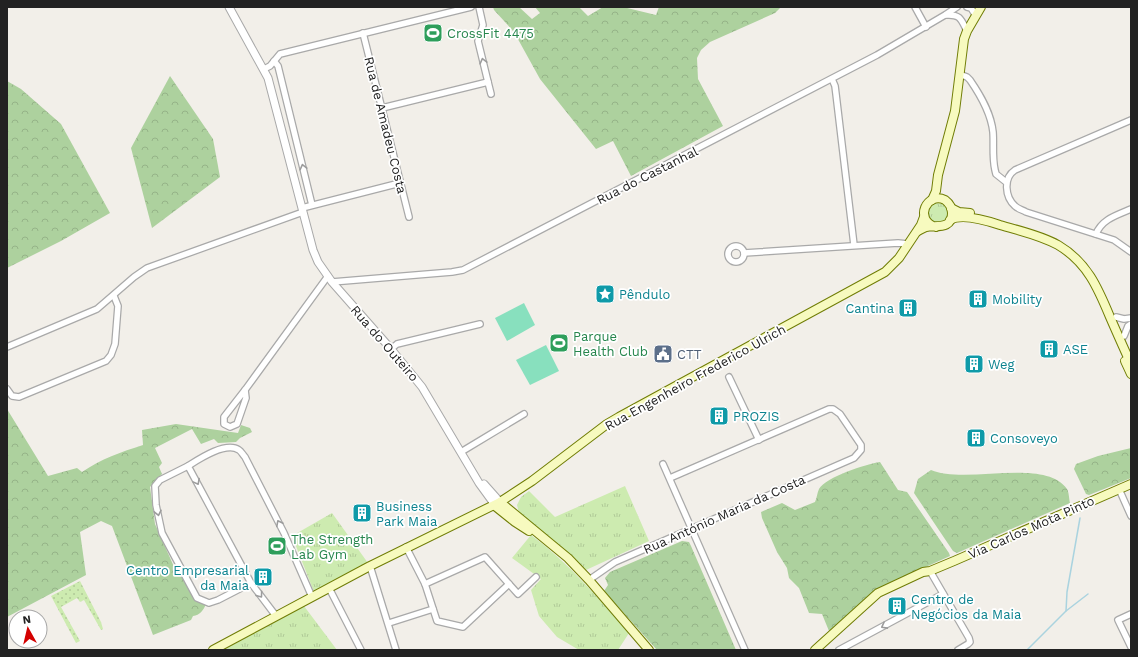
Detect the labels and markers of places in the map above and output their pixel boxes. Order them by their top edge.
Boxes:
sports icon: CrossFit 4475 [422,22,444,44]
place label: CrossFit 4475 [447,26,534,41]
place icon: Pêndulo [594,283,616,305]
place label: Pêndulo [619,287,671,302]
building icon: Mobility [967,288,989,310]
place label: Mobility [992,292,1042,307]
building icon: Cantina [897,297,919,319]
place label: Cantina [845,301,895,316]
place label: Parque Health Club [573,329,648,359]
sports icon: Parque Health Club [548,332,570,354]
building icon: ASE [1038,338,1060,360]
place label: ASE [1063,342,1088,357]
public building icon: CTT [652,343,674,365]
place label: CTT [677,347,702,362]
building icon: Weg [963,353,985,375]
place label: Weg [988,357,1015,372]
building icon: PROZIS [708,405,730,427]
place label: PROZIS [733,409,779,424]
building icon: Consoveyo [965,427,987,449]
place label: Consoveyo [990,431,1058,446]
place label: Business Park Maia [376,499,438,529]
building icon: Business Park Maia [351,502,373,524]
place label: The Strength Lab Gym [291,532,373,562]
sports icon: The Strength Lab Gym [266,535,288,557]
place label: Centro Empresarial da Maia [126,563,250,593]
building icon: Centro Empresarial da Maia [252,566,274,588]
place label: Centro de Negócios da Maia [911,592,1022,622]
building icon: Centro de Negócios da Maia [886,595,908,617]

